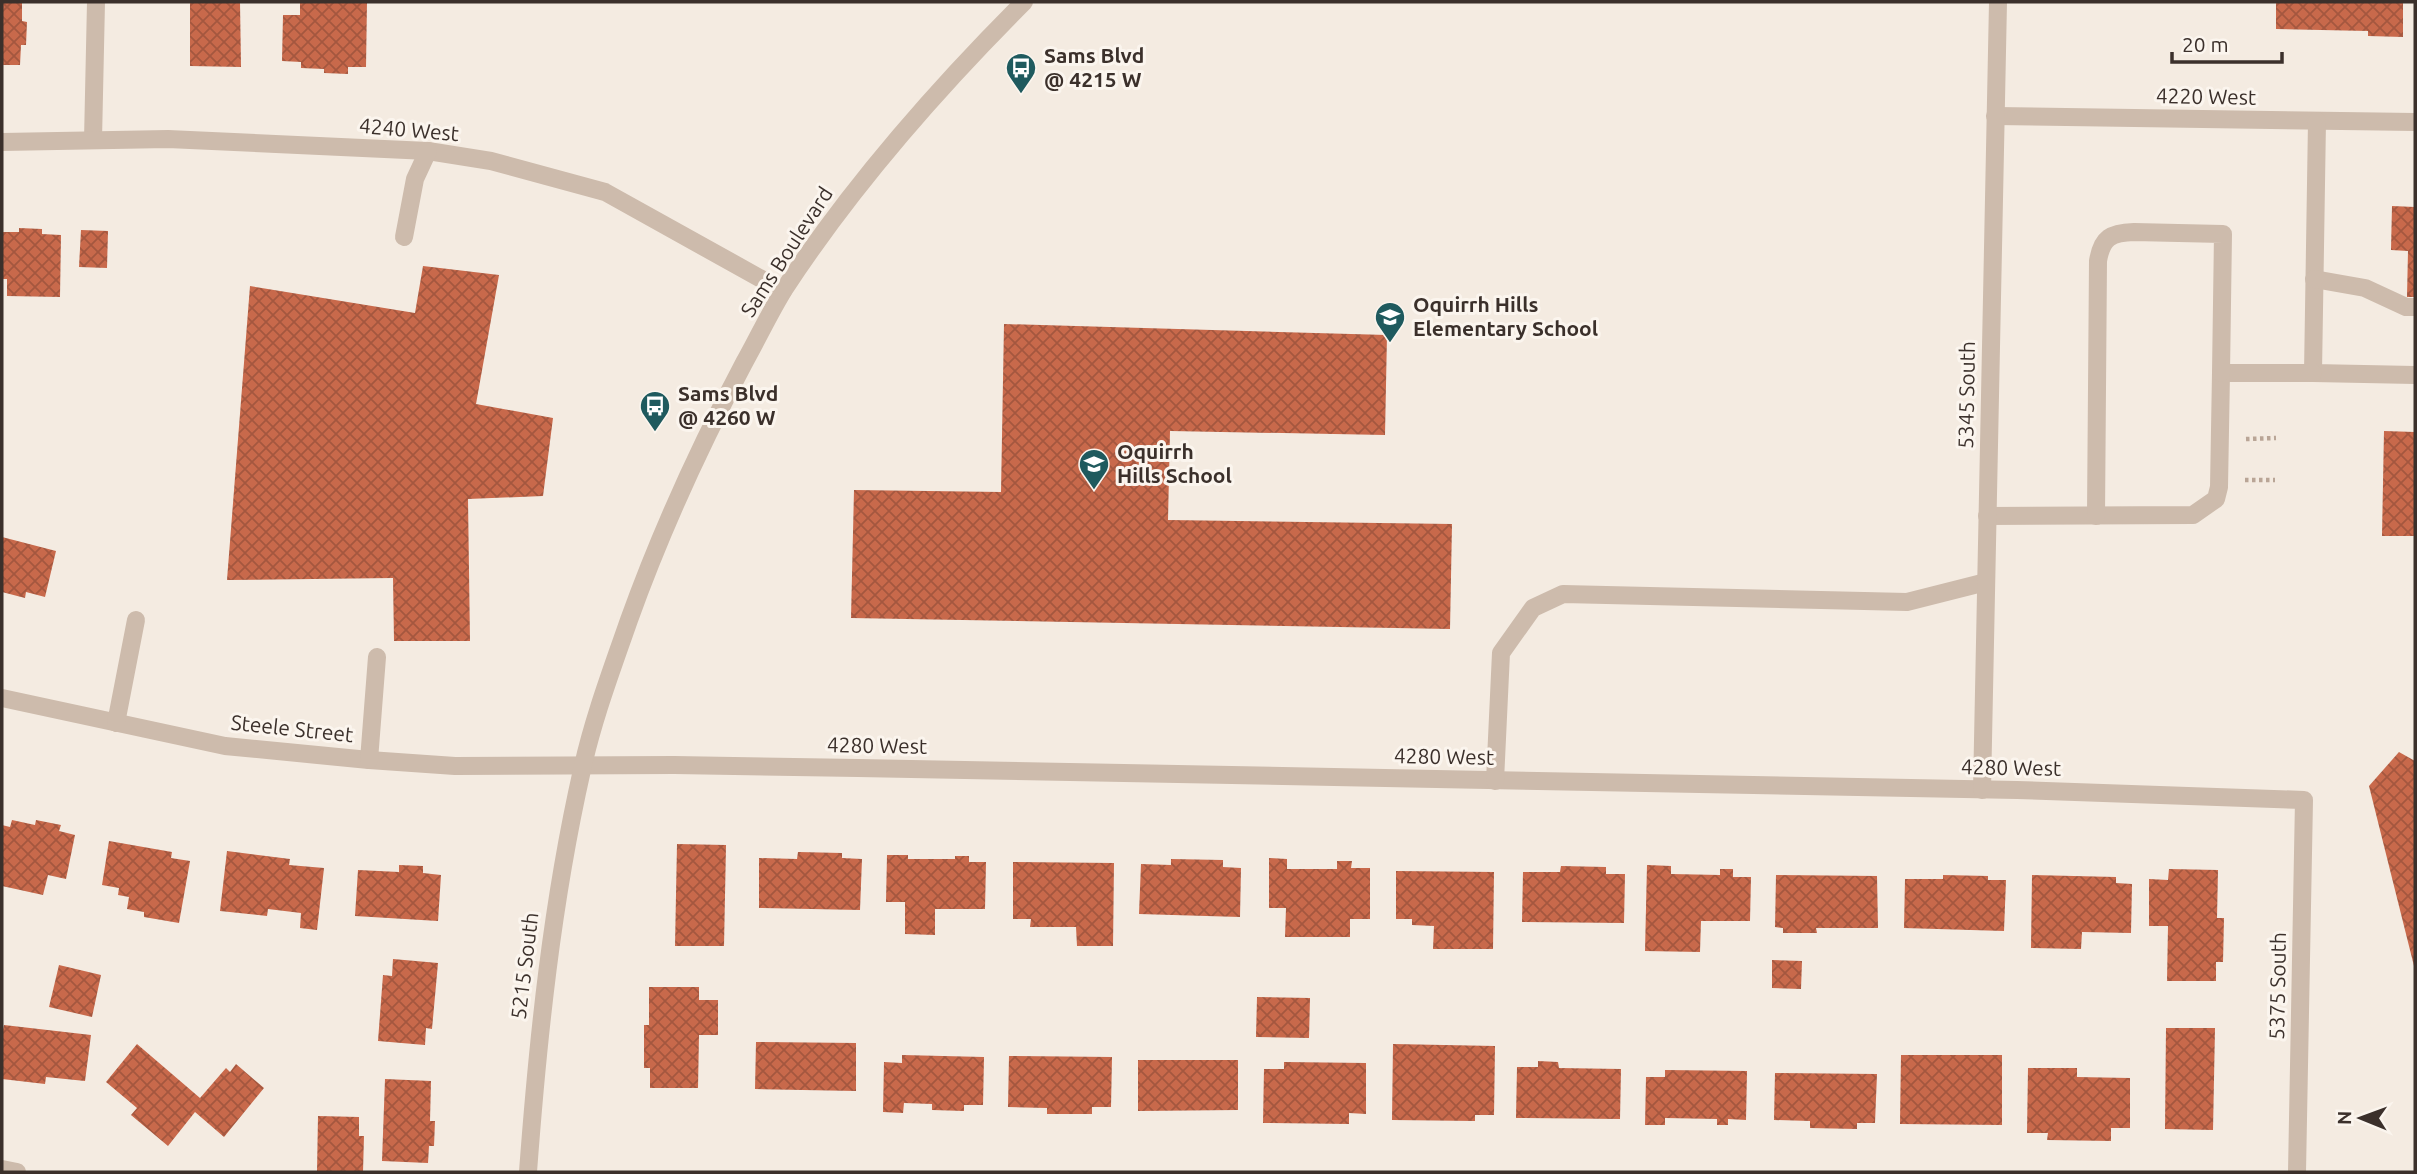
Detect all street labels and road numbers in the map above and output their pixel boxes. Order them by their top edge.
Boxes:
street label: 4220 West [2156,83,2256,109]
street label: 4240 West [358,113,460,145]
street label: Sams Boulevard [735,182,837,321]
street label: 5345 South [1953,341,1979,449]
street label: Steele Street [230,710,354,746]
street label: 4280 West [827,732,927,758]
street label: 4280 West [1394,743,1494,769]
street label: 4280 West [1961,754,2061,780]
street label: 5215 South [506,911,542,1021]
street label: 5375 South [2264,932,2290,1040]

